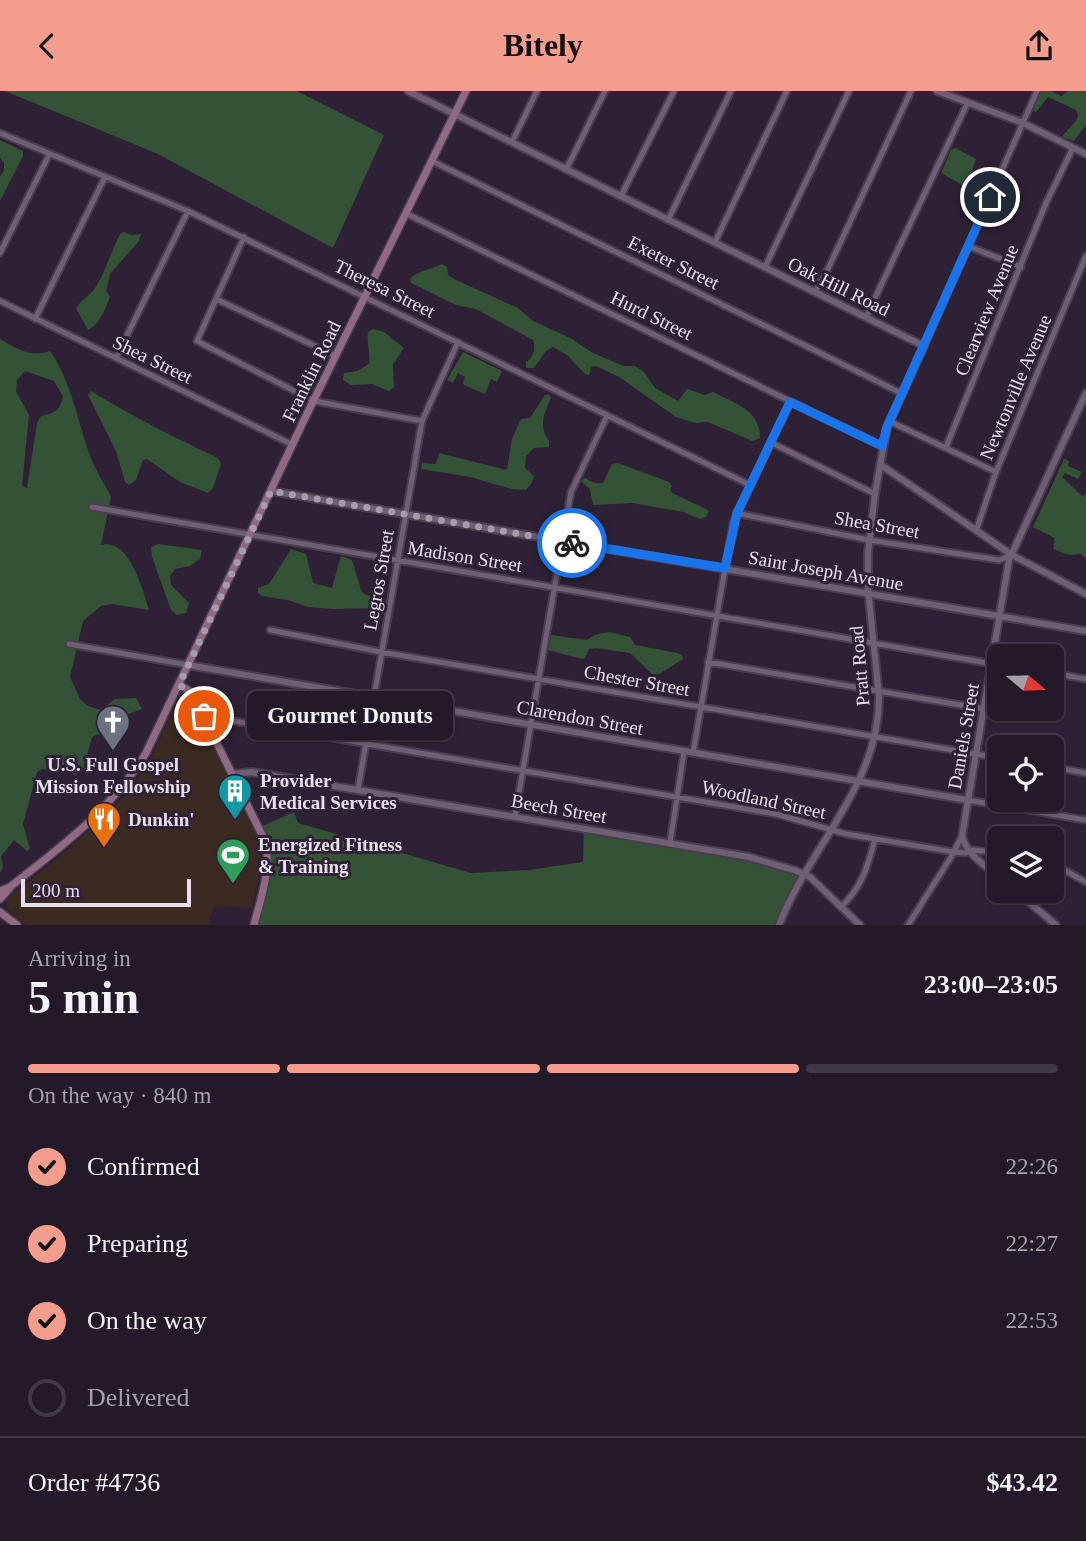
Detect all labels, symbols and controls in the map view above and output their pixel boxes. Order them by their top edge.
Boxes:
icon: back [28,27,66,65]
text: Bitely [503,27,583,63]
icon: share [1020,27,1058,65]
pin [960,167,1020,227]
icon: home [971,178,1009,216]
street label: Exeter Street [625,231,723,294]
street label: Clearview Avenue [951,242,1022,379]
street label: Oak Hill Road [784,253,894,320]
street label: Theresa Street [331,255,439,322]
street label: Hurd Street [608,287,697,345]
street label: Newtonville Avenue [975,312,1055,463]
street label: Franklin Road [278,317,345,425]
street label: Shea Street [110,331,197,388]
street label: Shea Street [833,507,922,542]
courier [537,508,607,578]
icon: bike [553,524,591,562]
street label: Legros Street [359,527,398,632]
street label: Madison Street [406,537,524,576]
street label: Saint Joseph Avenue [747,547,905,594]
street label: Pratt Road [845,624,873,707]
north arrow [987,644,1064,721]
map controls [987,644,1064,903]
street label: Chester Street [582,661,692,700]
street label: Daniels Street [944,681,983,791]
pin [174,686,234,746]
callout: Gourmet Donuts [246,691,452,741]
street label: Clarendon Street [515,696,646,739]
icon: bag [185,697,223,735]
church icon: U.S. Full Gospel Mission Fellowship [94,703,132,752]
text: Gourmet Donuts [267,703,433,728]
button: locate [987,735,1064,812]
place label: U.S. Full Gospel Mission Fellowship [35,754,191,797]
place label: Provider Medical Services [260,770,397,813]
building icon: Provider Medical Services [216,772,254,821]
street label: Woodland Street [700,776,829,823]
street label: Beech Street [510,790,609,827]
restaurant icon: Dunkin' [85,800,123,849]
place label: Dunkin' [128,809,195,830]
button: layers [987,826,1064,903]
place label: Energized Fitness & Training [258,834,402,877]
sports icon: Energized Fitness & Training [214,836,252,885]
scale bar [21,876,191,908]
text: 200 m [32,880,80,901]
text: Arriving in [28,946,131,971]
text: 23:00–23:05 [924,970,1058,999]
text: 5 min [28,972,139,1023]
text: On the way · 840 m [28,1083,211,1108]
icon: check [28,1148,66,1186]
text: Confirmed [87,1152,200,1181]
text: 22:26 [1006,1154,1058,1179]
icon: check [28,1225,66,1263]
text: Preparing [87,1229,188,1258]
text: 22:27 [1006,1231,1058,1256]
icon: check [28,1302,66,1340]
text: On the way [87,1306,207,1335]
text: 22:53 [1006,1308,1058,1333]
text: Delivered [87,1383,190,1412]
text: Order #4736 [28,1468,160,1497]
text: $43.42 [987,1468,1058,1497]

